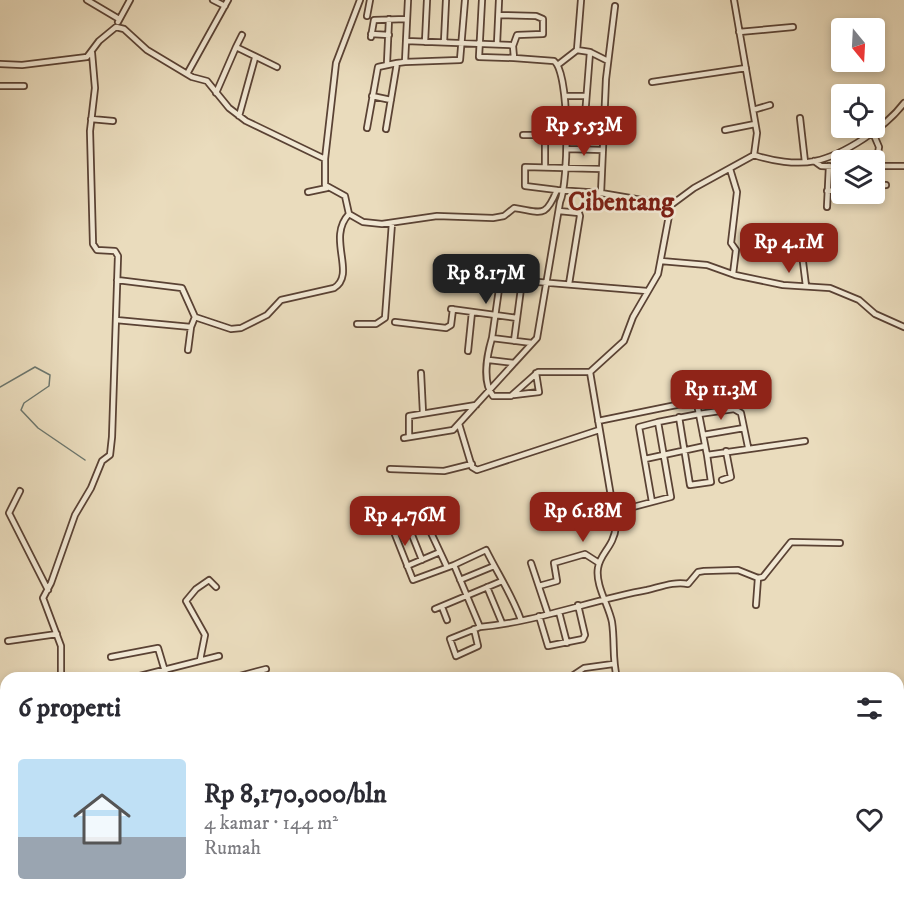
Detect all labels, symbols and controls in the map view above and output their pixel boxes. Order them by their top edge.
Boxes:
north arrow [831,18,885,72]
map controls [831,18,885,204]
button: locate [831,84,885,138]
pin: Rp 5.53M [522,106,646,157]
text: Rp 5.53M [545,113,623,138]
button: layers [831,150,885,204]
district label: Cibentang [568,186,675,219]
pin: Rp 4.1M [734,223,844,274]
text: Rp 4.1M [754,230,824,255]
pin: Rp 8.17M [424,254,548,305]
text: Rp 8.17M [447,261,525,286]
pin: Rp 11.3M [659,370,783,421]
text: Rp 11.3M [685,377,757,402]
pin: Rp 6.18M [521,492,645,543]
pin: Rp 4.76M [343,496,467,547]
text: Rp 6.18M [544,499,622,524]
text: Rp 4.76M [364,503,446,528]
text: 6 properti [18,692,121,725]
icon: filters [853,692,886,725]
text: Rp 8,170,000/bln [204,778,387,811]
icon: home [66,783,138,855]
icon: heart [853,803,886,836]
text: 4 kamar · 144 m² [204,811,338,836]
text: Rumah [204,836,261,861]

